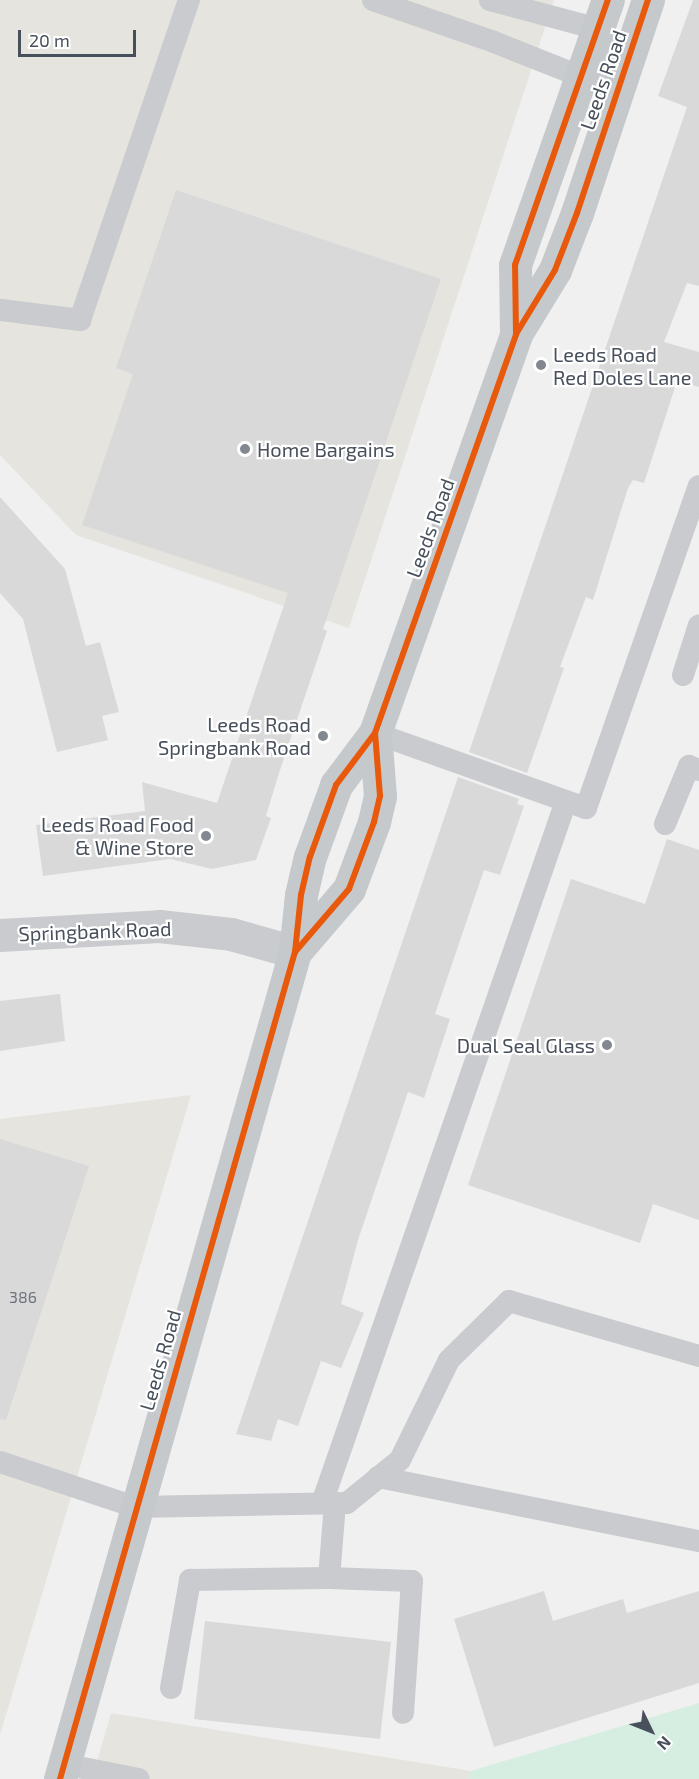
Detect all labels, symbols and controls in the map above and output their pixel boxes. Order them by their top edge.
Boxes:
scale bar [21,18,140,56]
street label: Leeds Road [575,27,631,133]
text: 20 m [29,29,70,51]
place label: Leeds Road Red Doles Lane [553,342,691,389]
marker: Leeds Road Red Doles Lane [534,358,548,372]
place label: Home Bargains [257,437,395,461]
marker: Home Bargains [238,442,252,456]
street label: Leeds Road [401,475,459,581]
place label: Leeds Road Springbank Road [158,712,311,759]
marker: Leeds Road Springbank Road [316,729,330,743]
place label: Leeds Road Food & Wine Store [41,813,194,860]
marker: Leeds Road Food & Wine Store [199,829,213,843]
street label: Springbank Road [18,916,172,946]
place label: Dual Seal Glass [456,1033,595,1057]
marker: Dual Seal Glass [600,1038,614,1052]
house number: 386 [9,1287,37,1307]
street label: Leeds Road [134,1307,186,1413]
north arrow [621,1701,681,1761]
text: N [654,1733,675,1754]

